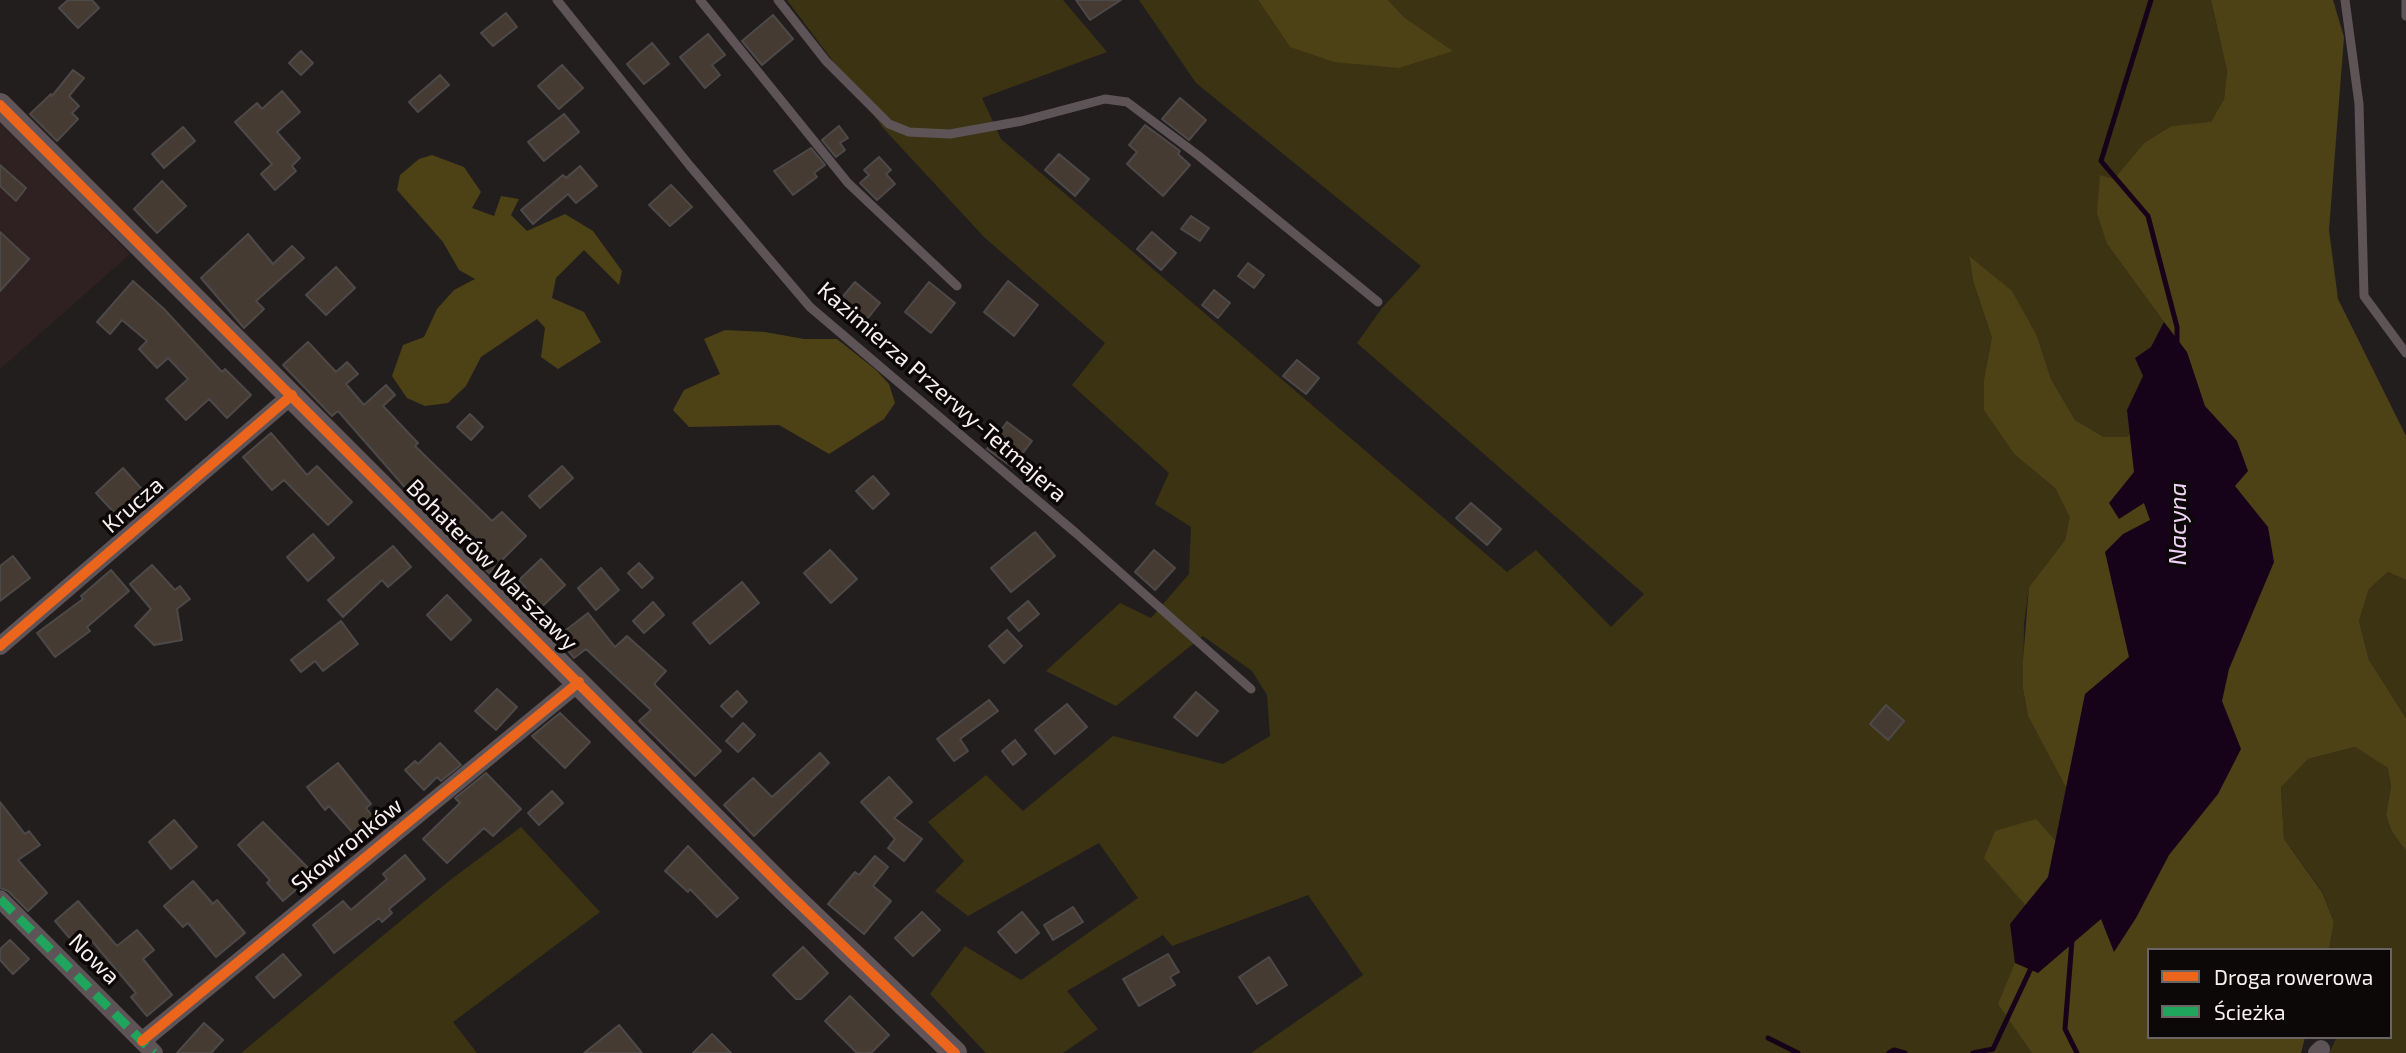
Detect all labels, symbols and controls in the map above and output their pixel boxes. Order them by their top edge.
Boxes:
street label: Kazimierza Przerwy-Tetmajera [812,276,1072,508]
street label: Krucza [97,471,169,539]
street label: Bohaterów Warszawy [401,474,583,656]
water label: Nacyna [2164,483,2192,565]
street label: Skowronków [286,792,408,898]
street label: Nowa [63,928,125,990]
legend [2147,948,2392,1039]
text: Droga rowerowa [2214,964,2373,989]
text: Ścieżka [2214,999,2285,1024]

